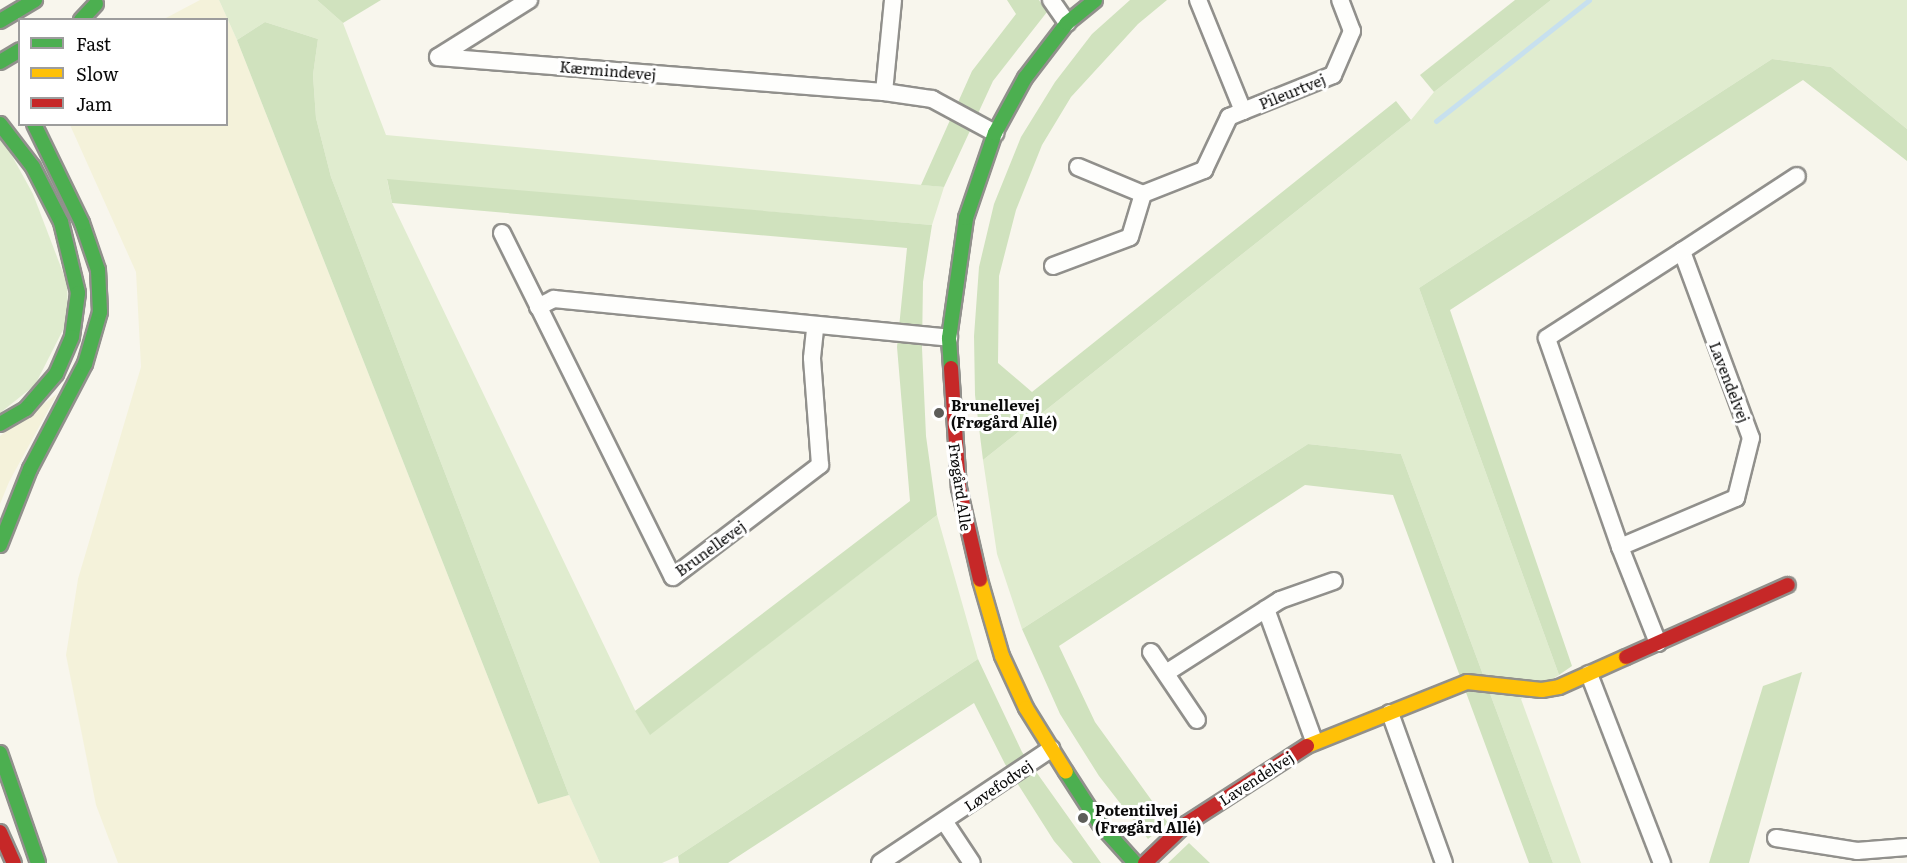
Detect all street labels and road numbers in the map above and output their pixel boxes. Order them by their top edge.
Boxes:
street label: Kærmindevej [559,57,657,83]
street label: Pileurtvej [1256,70,1328,112]
street label: Lavendelvej [1706,339,1754,425]
street label: Frøgård Alle [946,442,976,532]
street label: Brunellevej [671,517,749,579]
street label: Lavendelvej [1215,747,1297,809]
street label: Løvefodvej [960,756,1036,814]

